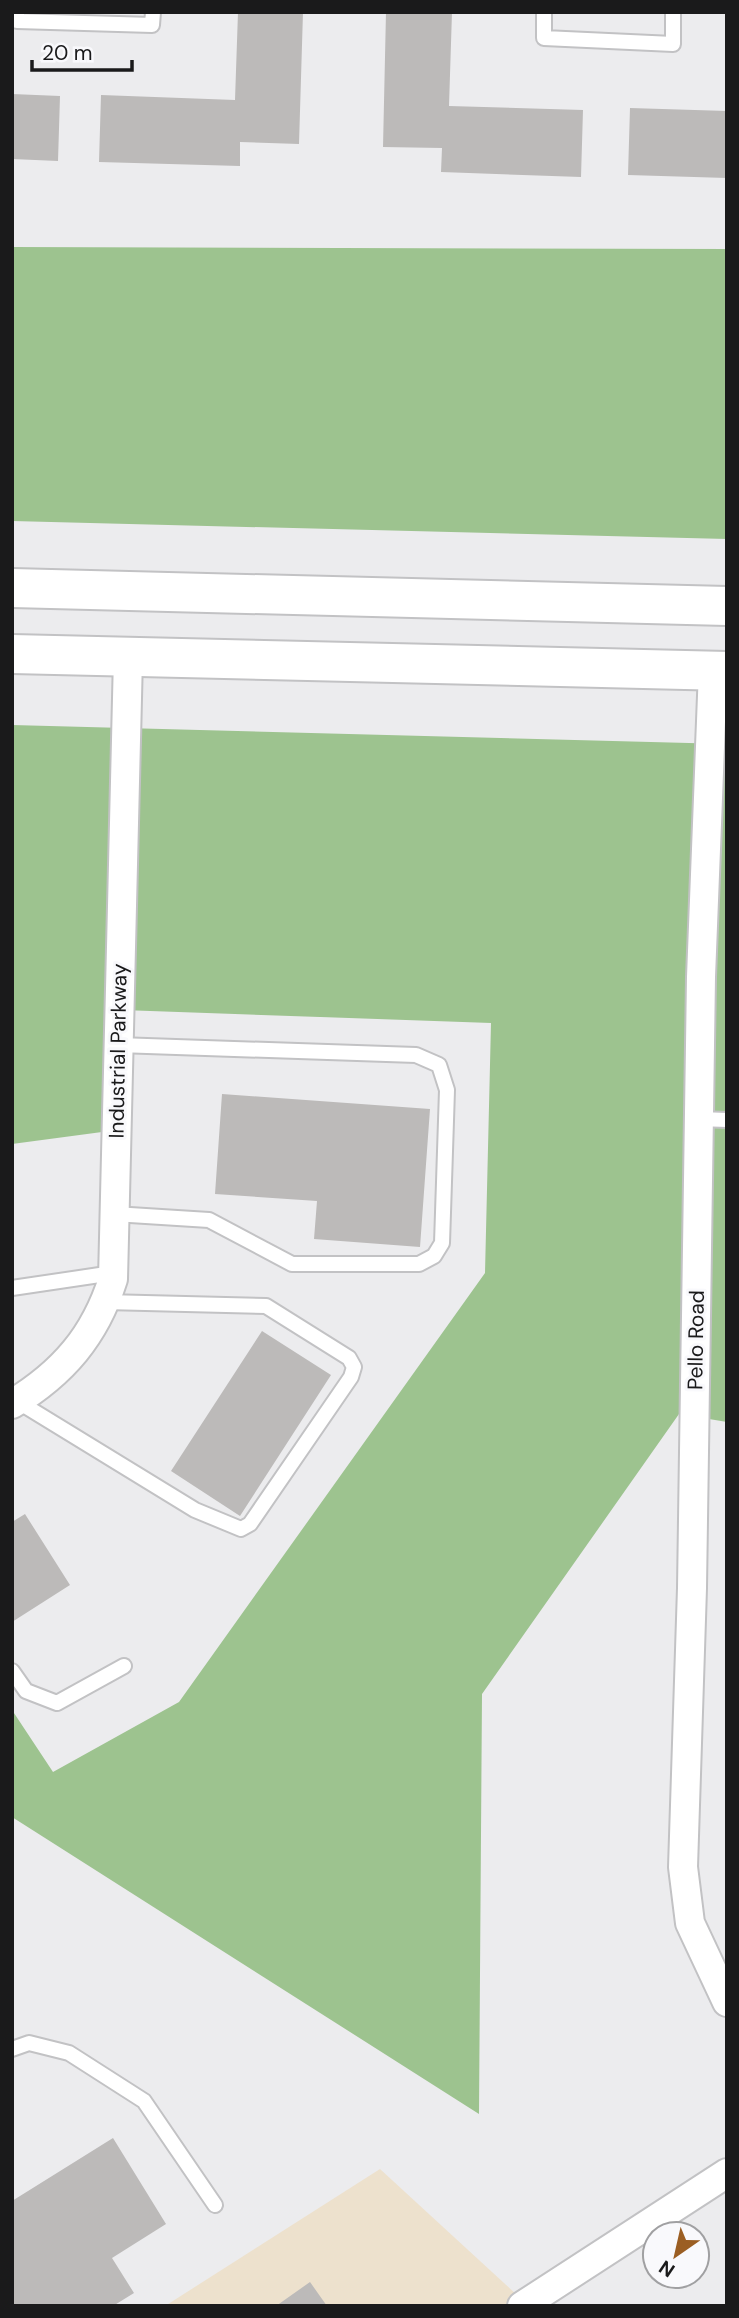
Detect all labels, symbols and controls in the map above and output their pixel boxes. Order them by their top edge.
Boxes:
scale bar [32,28,131,72]
text: 20 m [42,39,93,67]
street label: Industrial Parkway [102,963,134,1139]
street label: Pello Road [681,1290,711,1390]
north arrow [641,2220,711,2290]
text: N [654,2254,680,2283]

